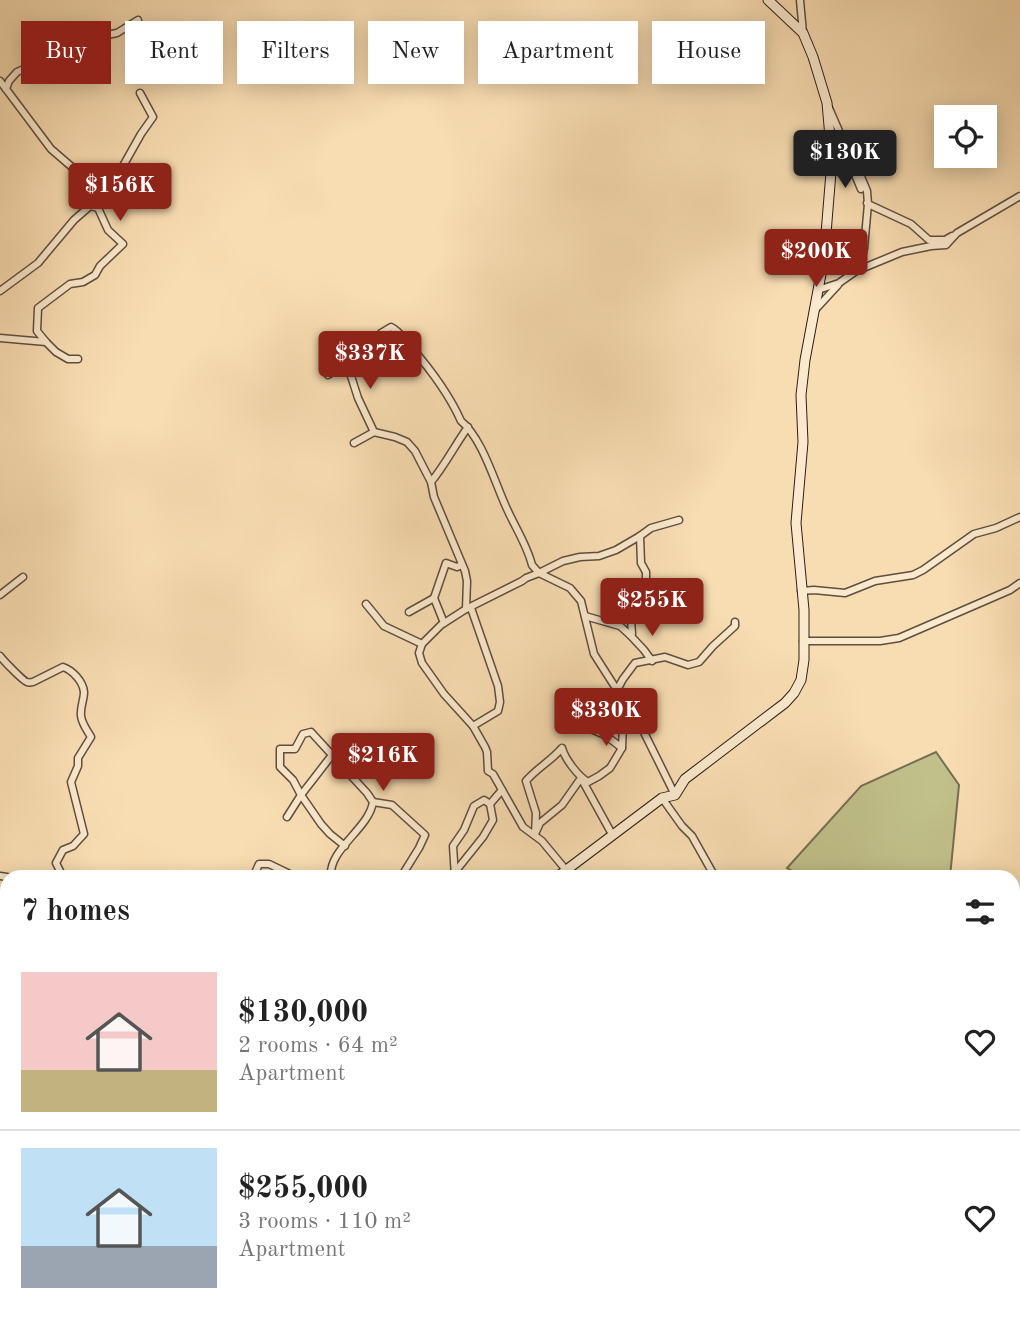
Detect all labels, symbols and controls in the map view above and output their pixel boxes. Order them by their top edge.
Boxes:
chip: Buy [21,21,111,84]
chip: Rent [125,21,223,84]
chip: Filters [237,21,354,84]
chip: New [368,21,464,84]
chip: Apartment [478,21,638,84]
chip: House [652,21,765,84]
map controls [934,105,997,168]
button: locate [934,105,997,168]
pin: $130K [796,130,894,190]
text: $130K [809,141,881,164]
pin: $156K [71,164,169,223]
text: $156K [84,174,156,197]
pin: $200K [767,230,865,289]
text: $200K [780,240,852,263]
pin: $337K [321,332,419,391]
text: $337K [334,342,406,365]
pin: $255K [603,578,701,638]
text: $255K [616,589,688,612]
pin: $330K [557,688,655,748]
text: $330K [570,699,642,722]
pin: $216K [334,734,432,793]
text: $216K [347,744,419,767]
icon: filters [961,893,999,931]
text: 7 homes [21,897,130,927]
text: $130,000 [238,998,368,1028]
icon: home [77,1000,161,1084]
icon: heart [961,1023,999,1061]
text: 2 rooms · 64 m² [238,1034,398,1057]
text: Apartment [238,1062,346,1085]
text: $255,000 [238,1174,368,1204]
icon: home [77,1176,161,1260]
icon: heart [961,1199,999,1237]
text: 3 rooms · 110 m² [238,1210,411,1233]
text: Apartment [238,1238,346,1261]

